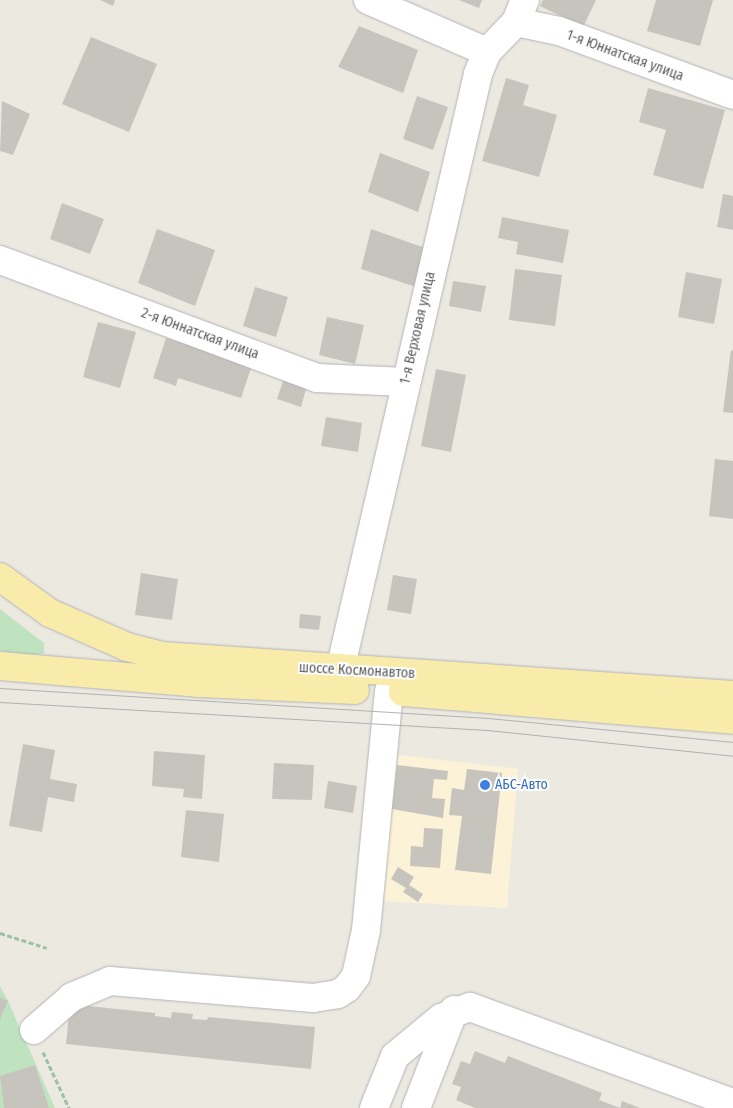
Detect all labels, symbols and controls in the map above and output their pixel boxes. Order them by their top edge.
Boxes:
street label: 1-я Юннатская улица [564,27,686,85]
street label: 1-я Верховая улица [397,270,439,386]
street label: 2-я Юннатская улица [139,305,261,363]
street label: шоссе Космонавтов [298,660,416,682]
place label: АБС-Авто [495,777,548,793]
marker: АБС-Авто [479,779,491,791]

